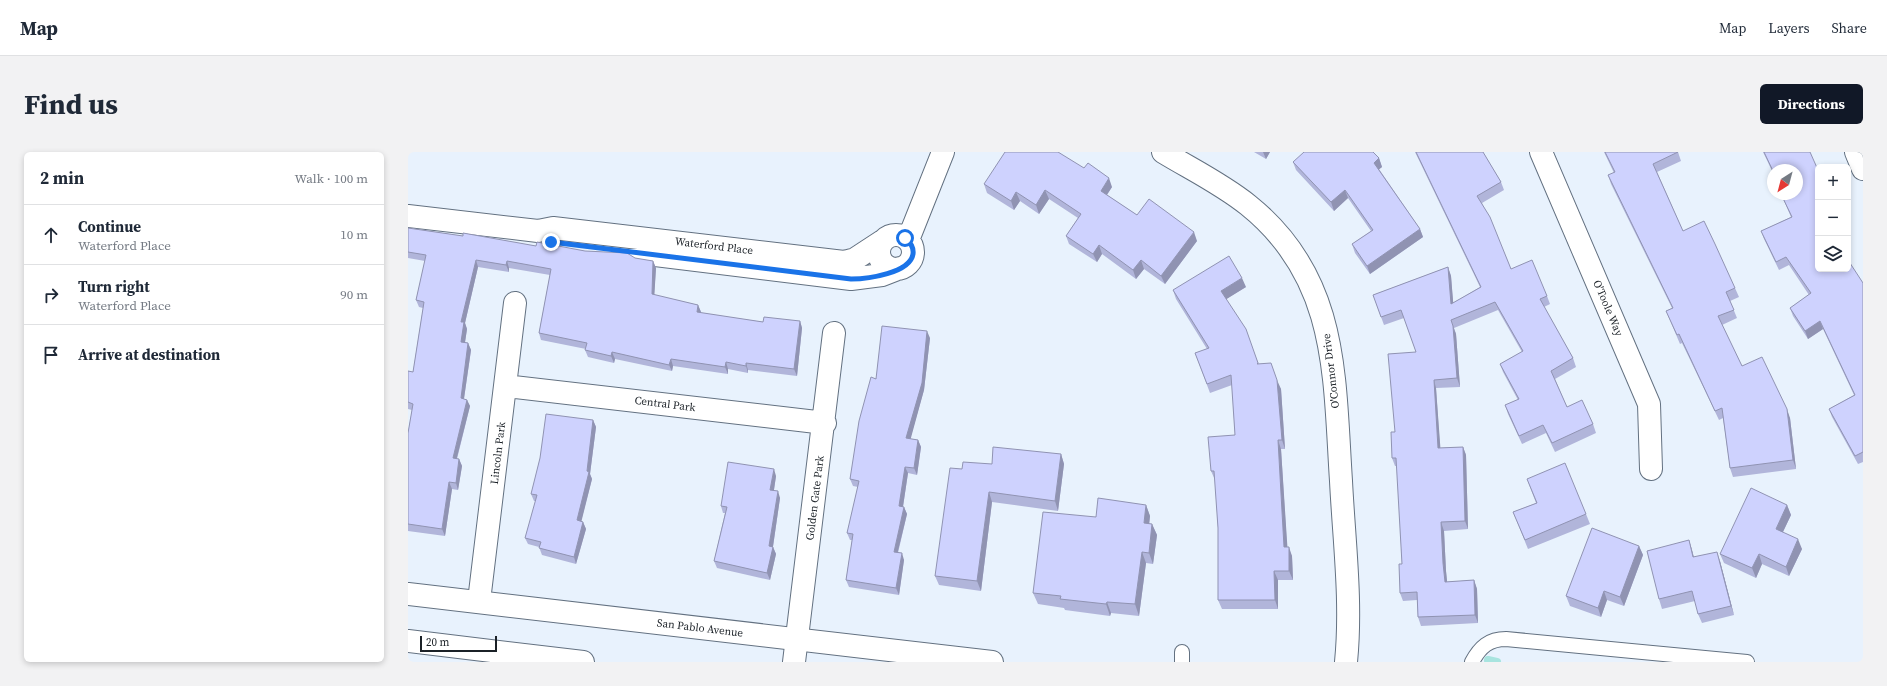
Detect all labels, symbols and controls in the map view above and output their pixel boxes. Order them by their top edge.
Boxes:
text: Map [20,15,58,41]
text: Map [1719,18,1746,38]
text: Layers [1768,18,1810,38]
text: Share [1832,18,1867,38]
button: Directions [1760,84,1863,124]
text: Find us [24,85,118,123]
north arrow [1767,164,1803,200]
map controls [1815,164,1851,272]
button: + [1815,164,1851,200]
text: 2 min [40,166,84,190]
text: Walk · 100 m [295,170,368,187]
button: − [1815,200,1851,236]
text: Continue [78,216,141,237]
icon: ahead [40,224,62,246]
text: 10 m [340,226,368,243]
route start [896,229,914,247]
route end [542,233,560,251]
street label: Waterford Place [674,234,754,258]
button: layers [1815,236,1851,272]
text: Waterford Place [78,237,171,254]
text: Turn right [78,276,150,297]
street label: O'Toole Way [1589,278,1627,339]
icon: right [40,284,62,306]
text: 90 m [340,286,368,303]
text: Waterford Place [78,297,171,314]
street label: O'Connor Drive [1319,332,1343,409]
icon: arrive [40,344,62,366]
text: Arrive at destination [78,344,220,365]
street label: Central Park [634,393,697,415]
street label: Lincoln Park [487,420,509,485]
street label: Golden Gate Park [802,454,828,541]
street label: San Pablo Avenue [656,615,744,641]
scale bar [420,634,497,653]
text: 20 m [426,635,449,650]

